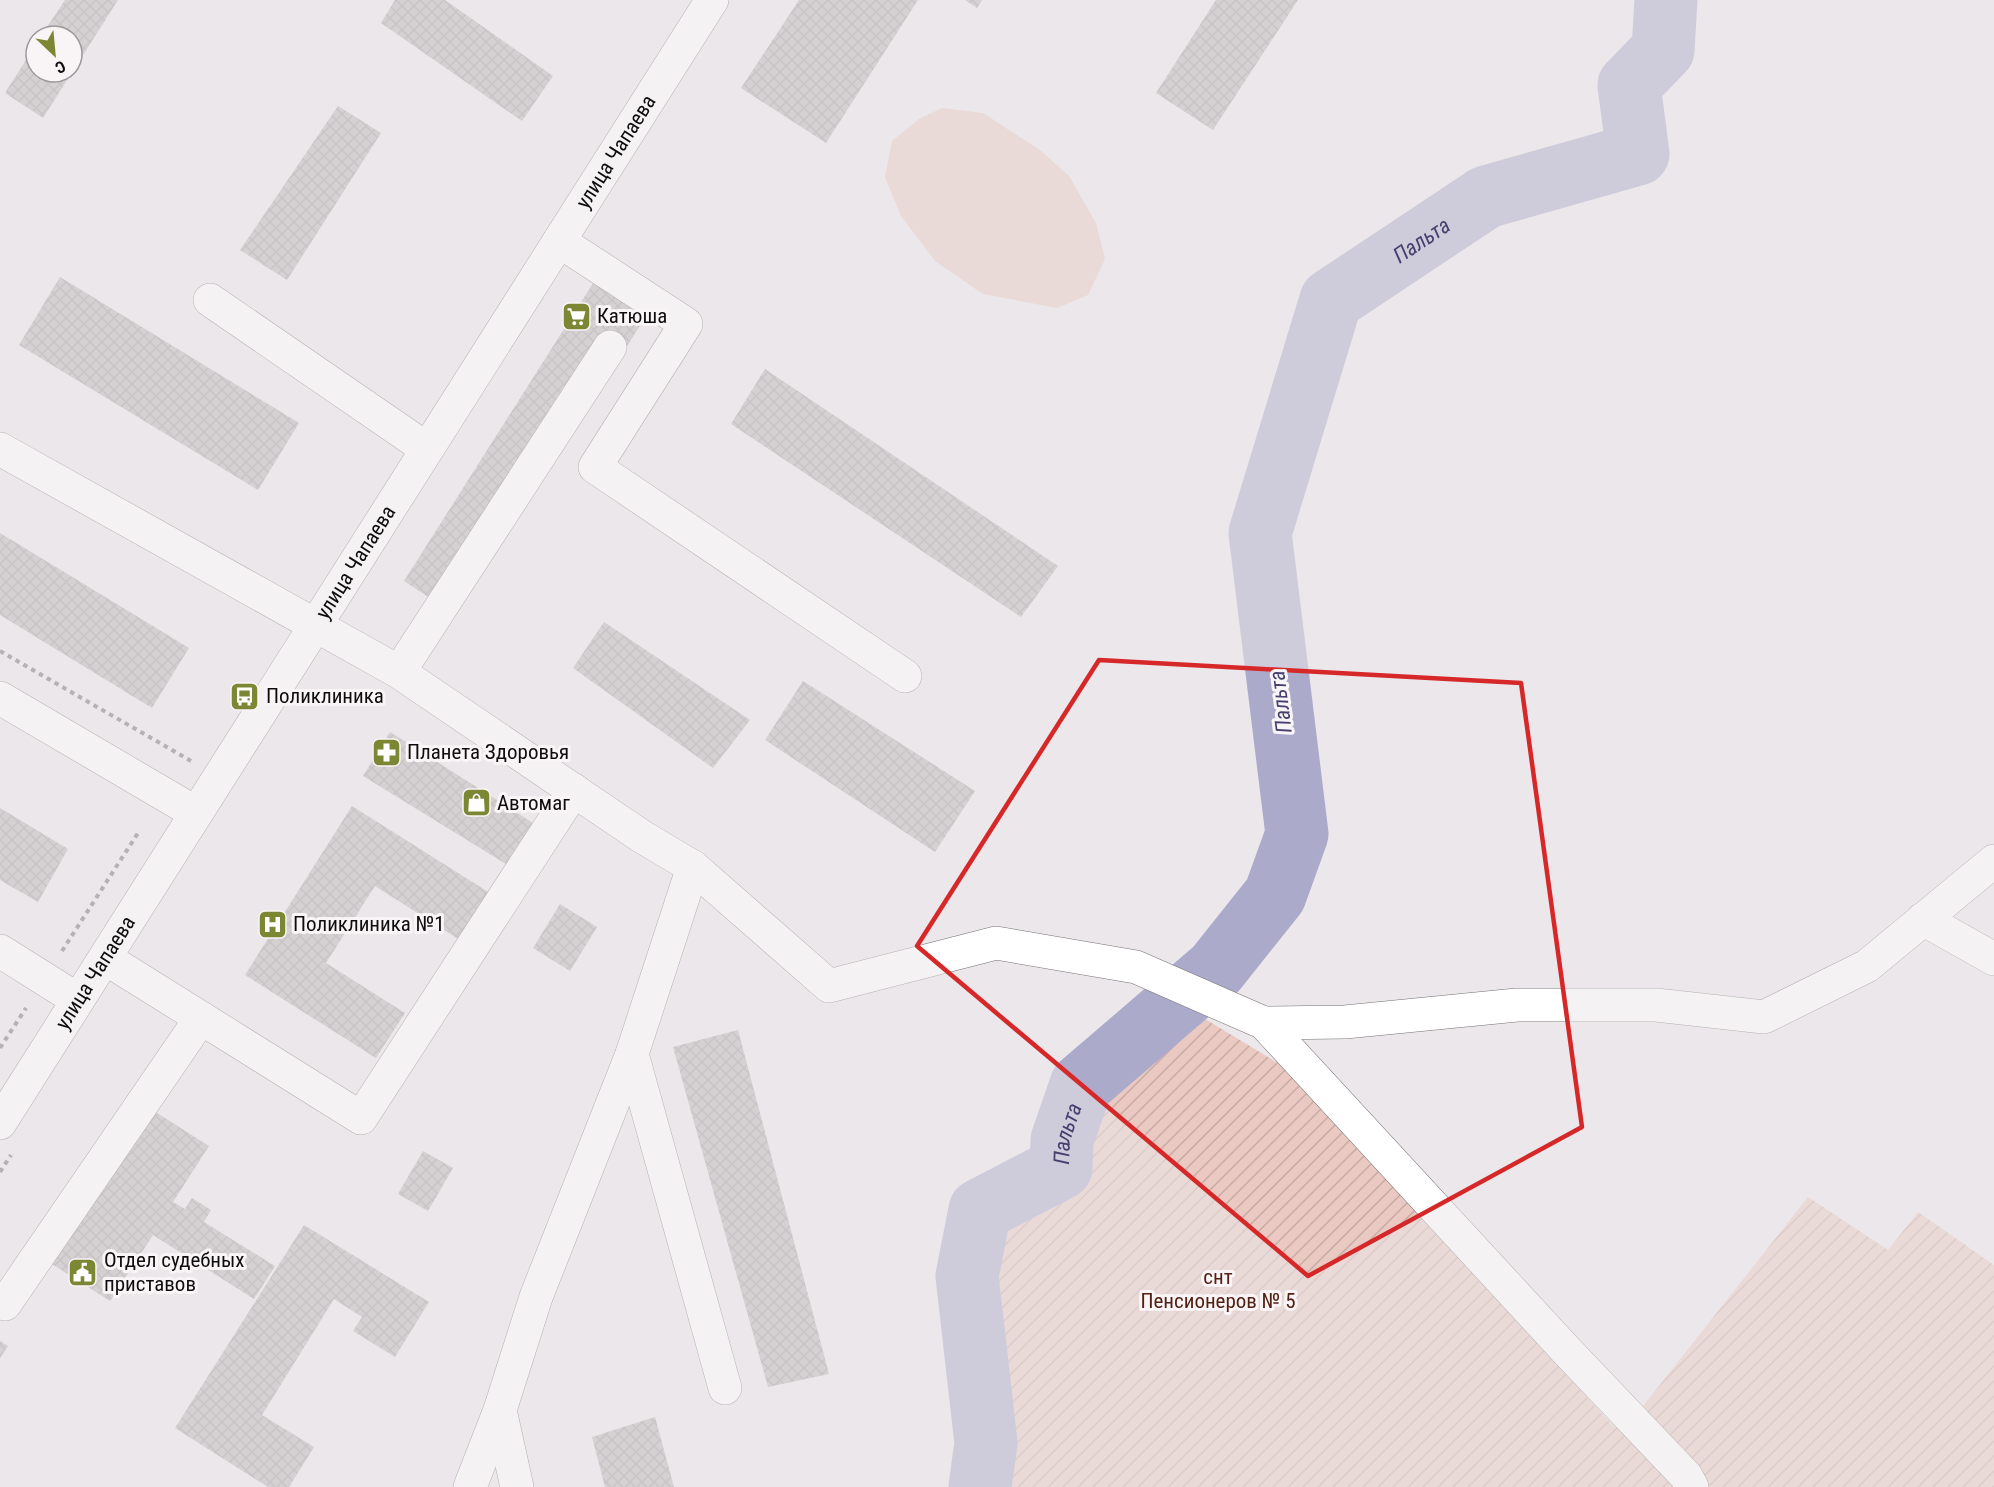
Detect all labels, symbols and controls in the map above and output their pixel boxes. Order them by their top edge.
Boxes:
north arrow [24,24,84,84]
text: С [52,56,69,78]
street label: улица Чапаева [571,91,661,213]
water label: Пальта [1388,213,1455,268]
supermarket icon: Катюша [560,300,592,332]
place label: Катюша [597,304,667,328]
street label: улица Чапаева [311,501,400,623]
water label: Пальта [1264,669,1297,735]
bus stop icon: Поликлиника [229,680,261,712]
place label: Поликлиника [266,684,384,708]
pharmacy icon: Планета Здоровья [370,736,402,768]
place label: Планета Здоровья [407,740,569,764]
shop icon: Автомаг [460,787,492,819]
place label: Автомаг [497,791,570,815]
hospital icon: Поликлиника №1 [256,908,288,940]
street label: улица Чапаева [50,912,140,1034]
place label: Поликлиника №1 [293,912,445,936]
water label: Пальта [1049,1100,1087,1165]
place label: Отдел судебных приставов [104,1248,244,1296]
public building icon: Отдел судебных приставов [67,1256,99,1288]
park label: снт Пенсионеров № 5 [1140,1265,1296,1313]

